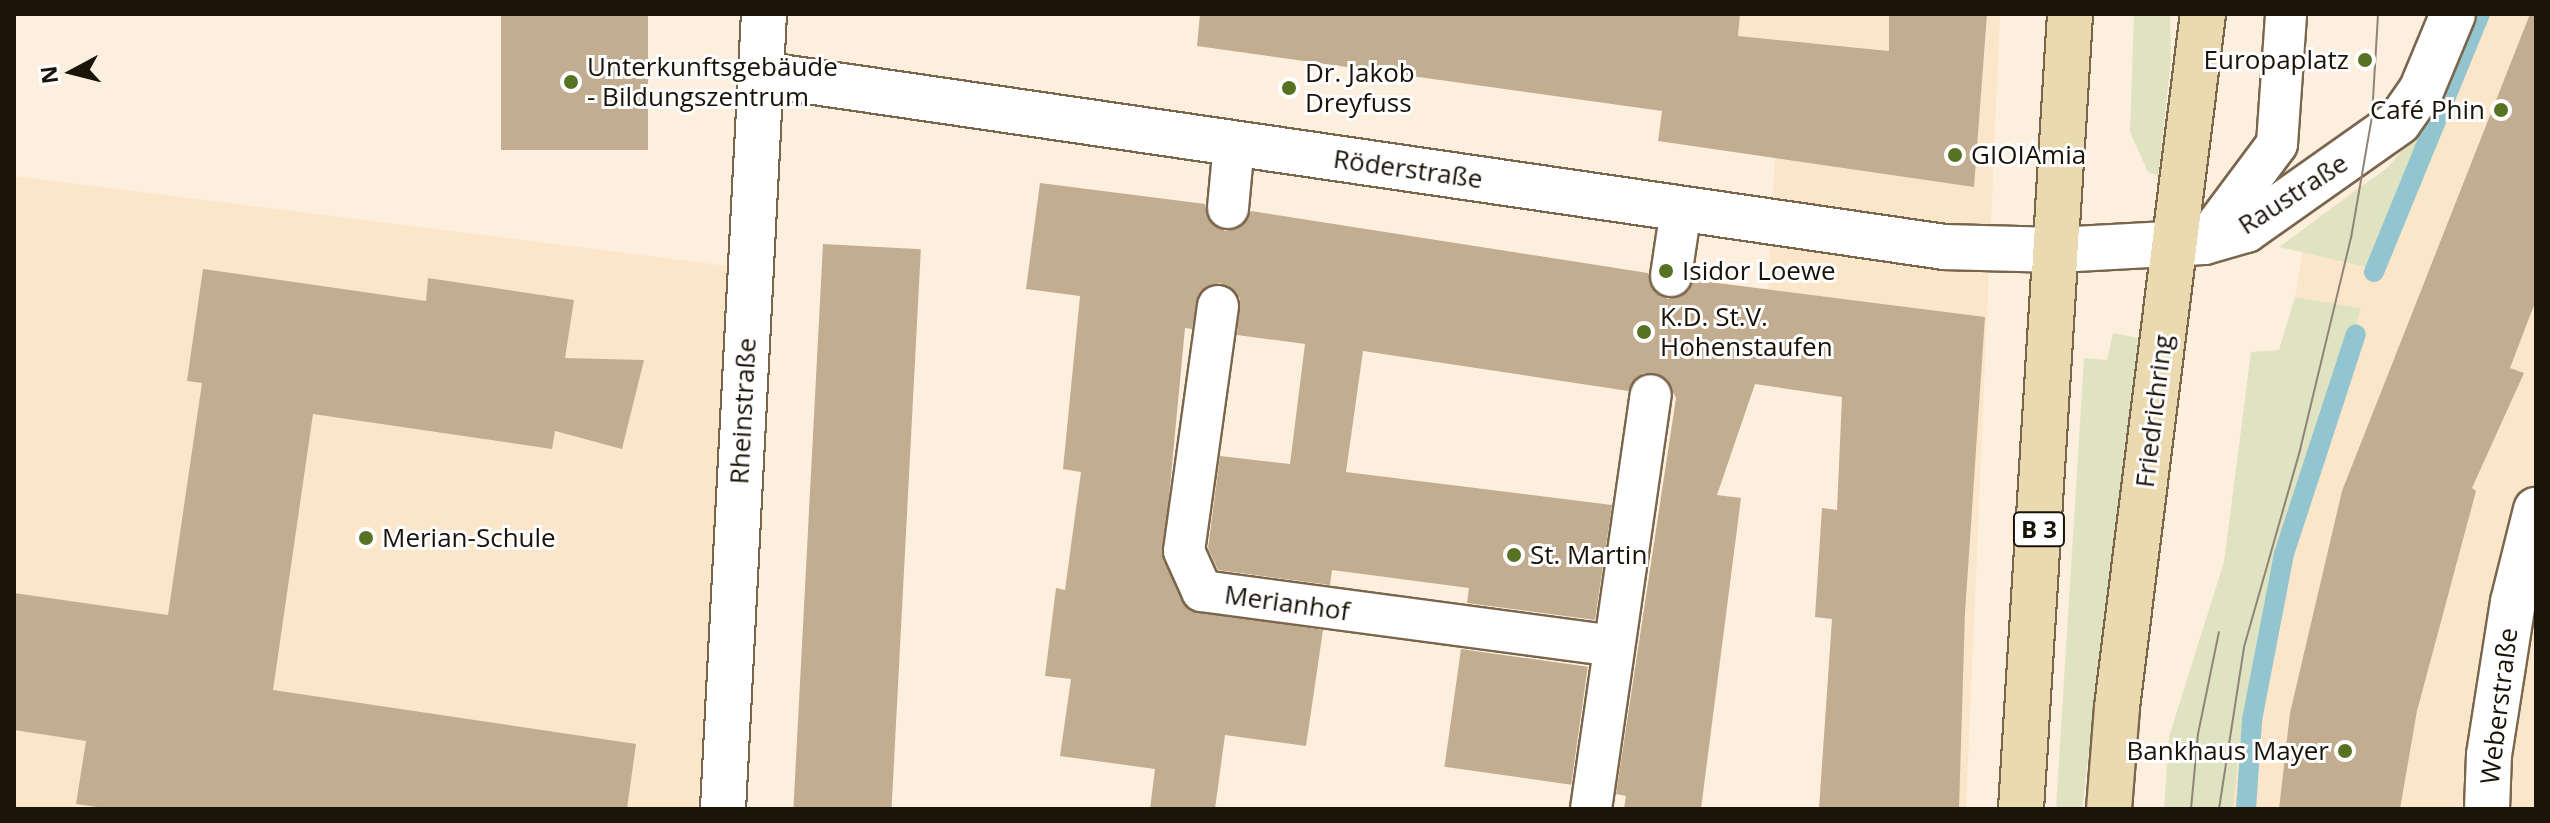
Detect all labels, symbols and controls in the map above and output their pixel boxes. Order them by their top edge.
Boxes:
north arrow [32,32,112,112]
place label: Europaplatz [2204,44,2349,76]
place label: Unterkunftsgebäude - Bildungszentrum [587,51,838,112]
marker: Europaplatz [2356,51,2374,69]
place label: Dr. Jakob Dreyfuss [1305,57,1415,118]
text: N [32,64,64,86]
marker: Unterkunftsgebäude - Bildungszentrum [562,73,580,91]
marker: Dr. Jakob Dreyfuss [1280,79,1298,97]
place label: Café Phin [2370,94,2485,126]
marker: Café Phin [2492,101,2510,119]
place label: GIOIAmia [1971,139,2086,171]
street label: Röderstraße [1331,143,1485,195]
marker: GIOIAmia [1946,146,1964,164]
street label: Raustraße [2233,147,2353,241]
place label: Isidor Loewe [1682,255,1836,287]
marker: Isidor Loewe [1657,262,1675,280]
place label: K.D. St.V. Hohenstaufen [1660,301,1833,362]
marker: K.D. St.V. Hohenstaufen [1635,323,1653,341]
street label: Friedrichring [2129,333,2179,489]
street label: Rheinstraße [724,337,762,485]
road number: B 3 [2011,509,2067,549]
place label: Merian-Schule [382,522,556,554]
marker: Merian-Schule [357,529,375,547]
place label: St. Martin [1530,539,1647,571]
marker: St. Martin [1505,546,1523,564]
street label: Merianhof [1222,579,1352,627]
street label: Weberstraße [2474,626,2524,786]
place label: Bankhaus Mayer [2127,735,2329,767]
marker: Bankhaus Mayer [2336,742,2354,760]

